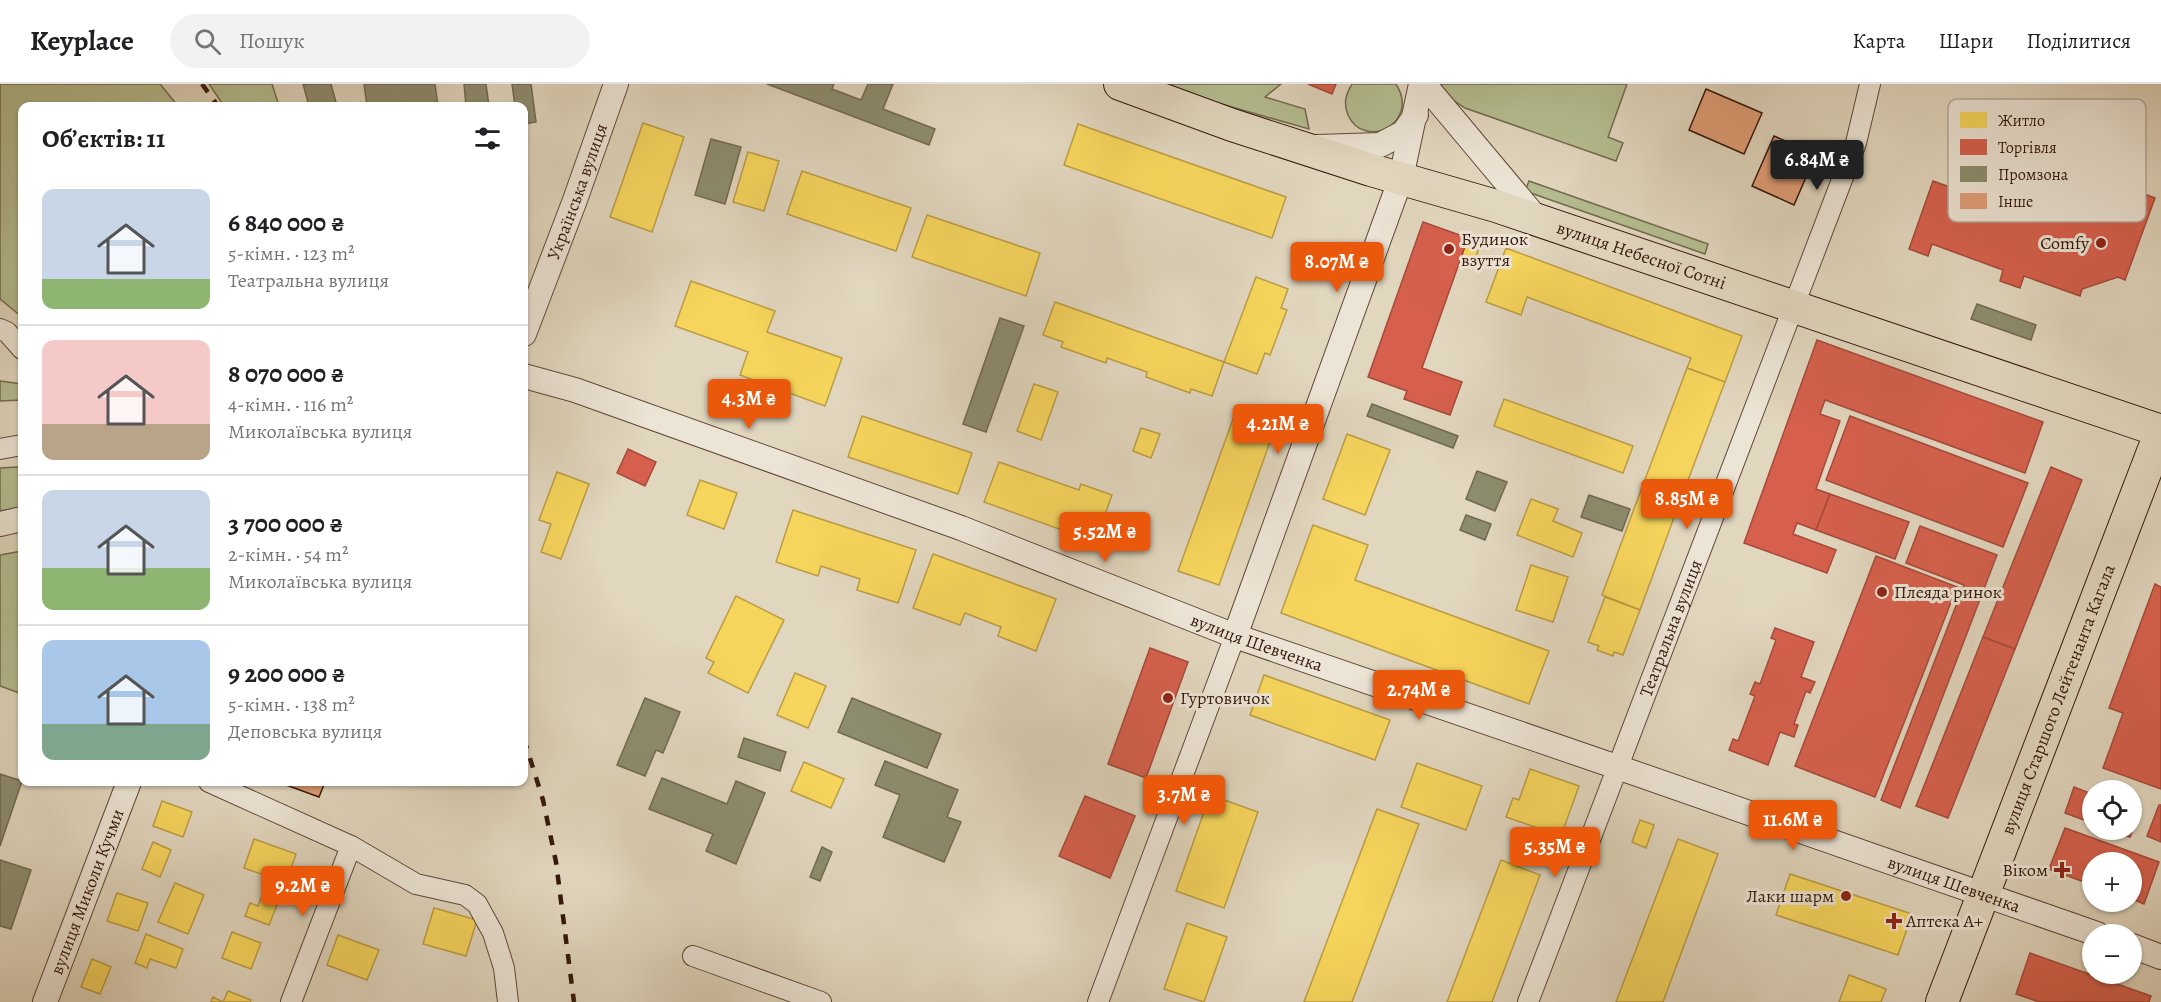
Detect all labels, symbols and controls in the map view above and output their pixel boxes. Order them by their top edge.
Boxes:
search box [170,14,590,68]
text: Keyplace [30,22,134,60]
icon: search [191,25,224,58]
text: Пошук [239,26,305,56]
text: Карта [1853,27,1905,55]
text: Шари [1938,27,1993,55]
text: Поділитися [2026,27,2131,55]
legend [1948,99,2146,222]
text: Житло [1998,110,2045,132]
street label: Українська вулиця [541,120,613,263]
text: Об’єктів: 11 [42,121,165,156]
icon: filters [471,122,504,155]
text: Торгівля [1998,137,2057,159]
pin: 6.84M ₴ [1762,140,1872,191]
text: 6.84M ₴ [1785,146,1849,173]
text: Промзона [1998,164,2069,186]
text: Інше [1998,191,2033,213]
text: 6 840 000 ₴ [228,205,345,240]
icon: home [90,213,162,285]
street label: вулиця Небесної Сотні [1554,215,1729,295]
place label: Будинок взуття [1461,227,1528,272]
place label: Comfy [2040,231,2090,255]
marker: Comfy [2094,236,2108,250]
text: 5-кімн. · 123 m² [228,240,355,267]
pin: 8.07M ₴ [1282,242,1392,293]
marker: Будинок взуття [1442,242,1456,256]
text: 8.07M ₴ [1305,248,1369,275]
text: Театральна вулиця [228,267,389,294]
text: 8 070 000 ₴ [228,356,345,391]
icon: home [90,364,162,436]
pin: 4.3M ₴ [700,379,798,430]
text: 4.3M ₴ [722,385,776,412]
text: 4-кімн. · 116 m² [228,391,353,418]
pin: 4.21M ₴ [1223,404,1333,455]
text: 4.21M ₴ [1247,410,1309,437]
text: Миколаївська вулиця [228,418,412,445]
pin: 8.85M ₴ [1632,479,1742,530]
text: 8.85M ₴ [1655,485,1719,512]
text: 3 700 000 ₴ [228,506,343,541]
pin: 5.52M ₴ [1050,512,1160,563]
icon: home [90,514,162,586]
text: 5.52M ₴ [1073,518,1137,545]
text: 2-кімн. · 54 m² [228,541,349,568]
street label: Театральна вулиця [1634,556,1708,700]
street label: вулиця Старшого Лейтенанта Кагала [1995,560,2121,838]
text: Миколаївська вулиця [228,568,412,595]
place label: Плеяда ринок [1894,580,2002,604]
marker: Плеяда ринок [1875,585,1889,599]
street label: вулиця Шевченка [1187,608,1327,677]
text: 9 200 000 ₴ [228,656,346,691]
icon: home [90,664,162,736]
pin: 2.74M ₴ [1364,670,1474,721]
text: 2.74M ₴ [1387,676,1451,703]
place label: Гуртовичок [1180,686,1270,710]
text: 5-кімн. · 138 m² [228,691,355,718]
marker: Гуртовичок [1161,691,1175,705]
text: Деповська вулиця [228,718,382,745]
pin: 3.7M ₴ [1135,775,1233,826]
map controls [2082,780,2142,984]
button: locate [2082,780,2142,840]
text: 3.7M ₴ [1157,781,1211,808]
pin: 11.6M ₴ [1738,800,1848,851]
street label: вулиця Миколи Кучми [45,805,130,978]
text: 11.6M ₴ [1763,806,1823,833]
pin: 5.35M ₴ [1500,827,1610,878]
text: 5.35M ₴ [1524,833,1586,860]
street label: вулиця Шевченка [1885,850,2024,919]
button: + [2082,852,2142,912]
place label: Віком [2002,858,2048,882]
marker: Віком [2053,861,2071,879]
pin: 9.2M ₴ [254,866,352,917]
text: 9.2M ₴ [275,872,331,899]
place label: Лаки шарм [1746,884,1834,908]
marker: Лаки шарм [1839,889,1853,903]
place label: Аптека А+ [1905,909,1983,933]
marker: Аптека А+ [1887,914,1901,928]
button: − [2082,924,2142,984]

